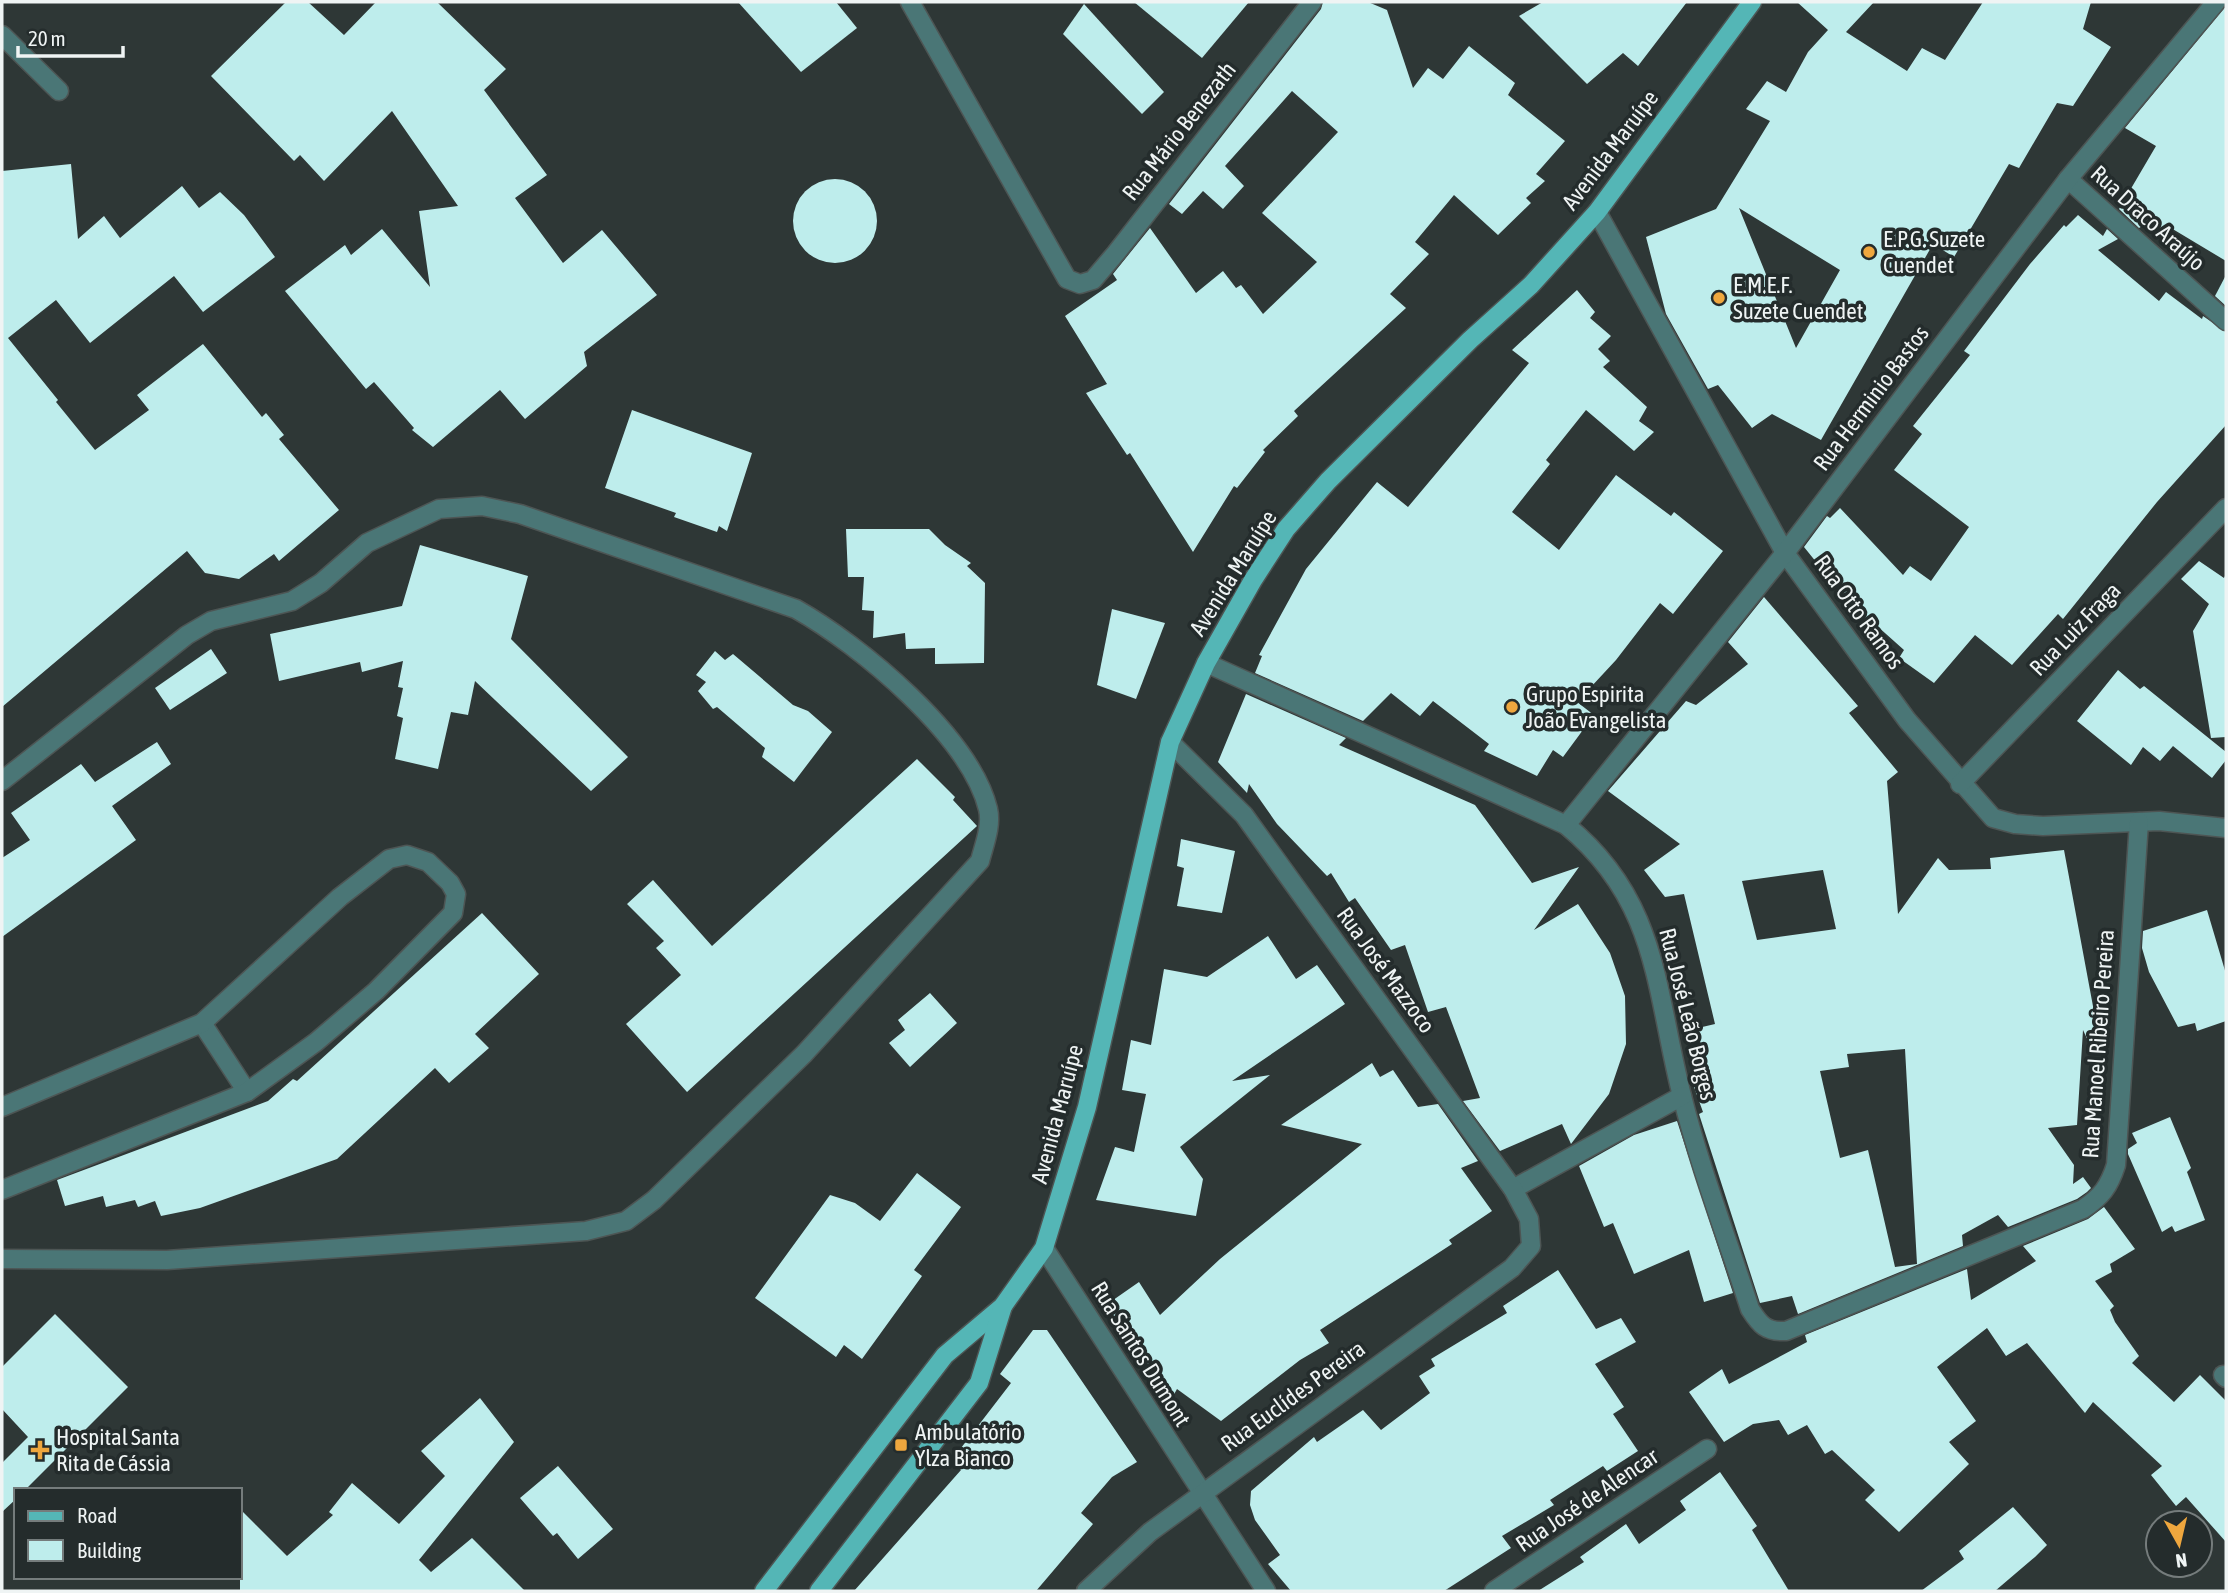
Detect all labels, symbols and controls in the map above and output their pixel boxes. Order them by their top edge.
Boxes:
scale bar [18,14,122,58]
text: 20 m [28,26,66,50]
street label: Rua Mário Benezath [1117,57,1241,205]
street label: Avenida Maruípe [1557,85,1663,215]
street label: Rua Draco Araújo [2086,160,2210,276]
place label: E.P.G. Suzete Cuendet [1883,226,1985,278]
marker: E.P.G. Suzete Cuendet [1861,244,1877,260]
place label: E.M.E.F. Suzete Cuendet [1733,272,1863,324]
marker: E.M.E.F. Suzete Cuendet [1711,290,1727,306]
street label: Rua Herminio Bastos [1808,321,1934,475]
street label: Avenida Maruípe [1184,506,1282,640]
street label: Rua Otto Ramos [1809,550,1909,674]
street label: Rua Luiz Fraga [2024,577,2126,681]
place label: Grupo Espirita João Evangelista [1526,681,1666,733]
marker: Grupo Espirita João Evangelista [1504,699,1520,715]
street label: Rua José Mazzoco [1332,902,1440,1038]
street label: Rua José Leão Borges [1654,925,1722,1103]
street label: Rua Manoel Ribeiro Pereira [2077,929,2119,1159]
street label: Avenida Maruípe [1026,1042,1088,1186]
street label: Rua Santos Dumont [1086,1277,1196,1431]
street label: Rua Euclídes Pereira [1216,1335,1370,1457]
place label: Ambulatório Ylza Bianco [915,1419,1022,1471]
place label: Hospital Santa Rita de Cássia [56,1424,180,1476]
marker: Ambulatório Ylza Bianco [893,1437,909,1453]
marker: Hospital Santa Rita de Cássia [30,1440,50,1460]
street label: Rua José de Alencar [1511,1442,1664,1557]
legend [14,1488,242,1579]
text: Road [77,1503,117,1527]
north arrow [2144,1509,2214,1579]
text: Building [77,1538,141,1562]
text: N [2174,1549,2188,1573]

